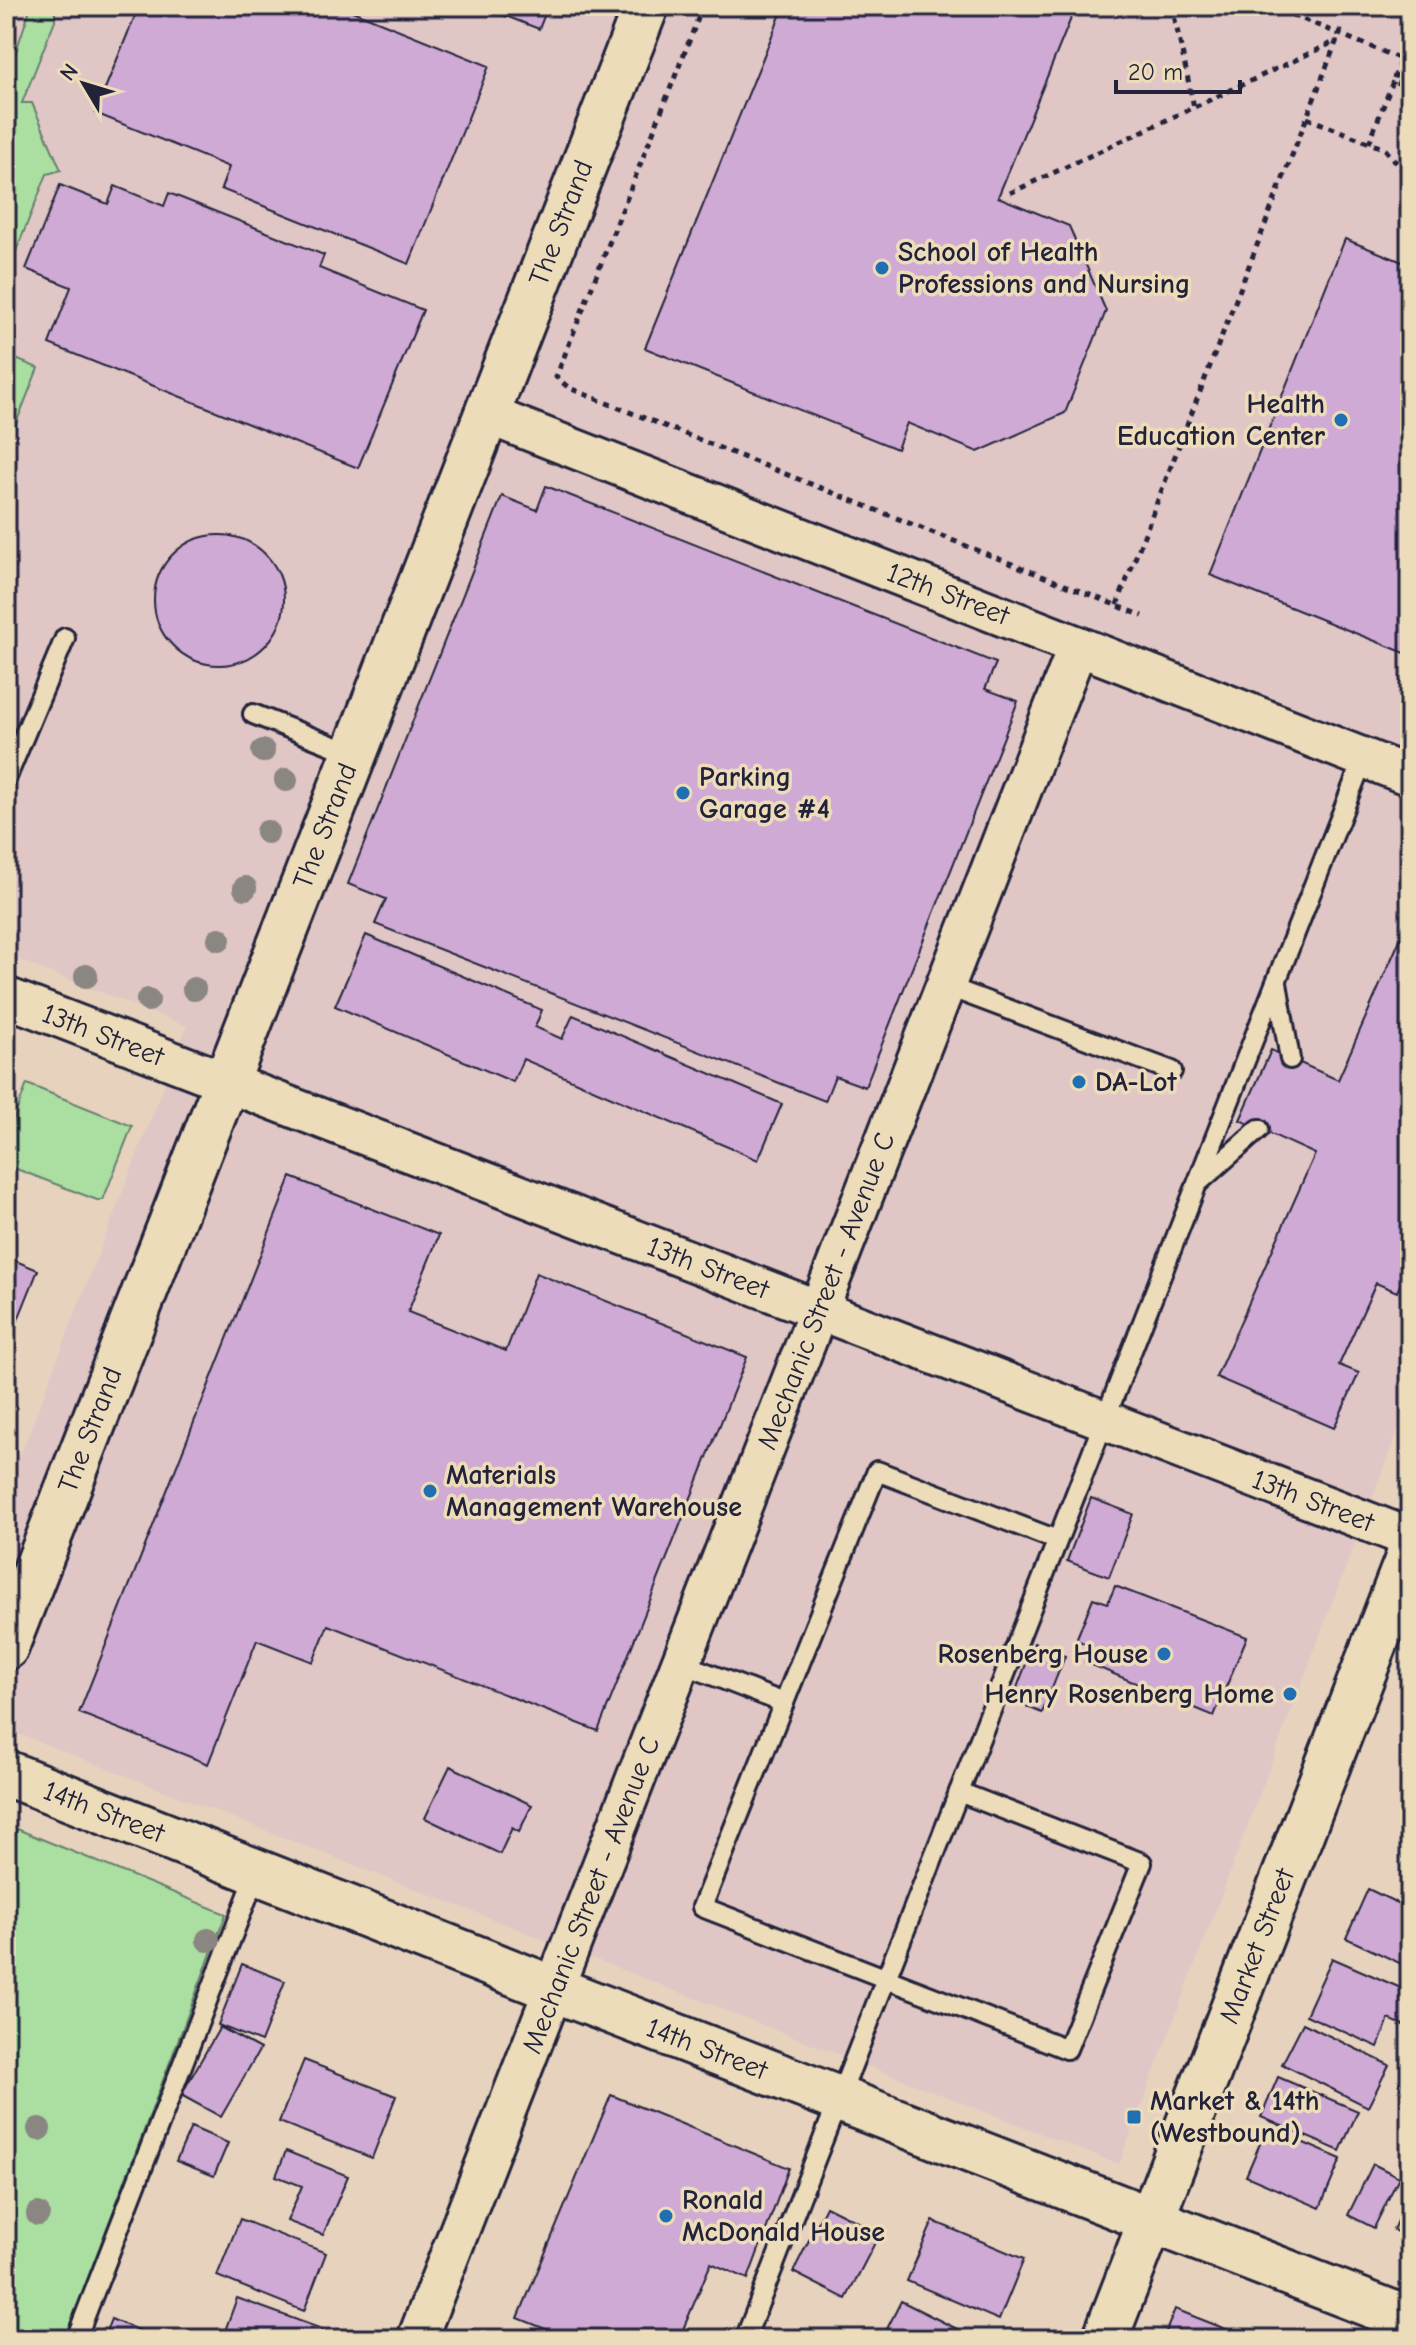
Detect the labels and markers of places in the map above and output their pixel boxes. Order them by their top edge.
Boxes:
place label: School of Health Professions and Nursing [898,236,1190,300]
marker: School of Health Professions and Nursing [873,259,891,277]
place label: Health Education Center [1117,388,1326,452]
marker: Health Education Center [1332,411,1350,429]
place label: Parking Garage #4 [699,761,830,825]
marker: Parking Garage #4 [674,784,692,802]
place label: DA-Lot [1095,1066,1177,1098]
marker: DA-Lot [1070,1073,1088,1091]
place label: Materials Management Warehouse [446,1459,742,1523]
marker: Materials Management Warehouse [421,1482,439,1500]
place label: Rosenberg House [938,1638,1148,1670]
marker: Rosenberg House [1155,1645,1173,1663]
place label: Henry Rosenberg Home [985,1678,1274,1710]
marker: Henry Rosenberg Home [1281,1685,1299,1703]
place label: Market & 14th (Westbound) [1150,2085,1320,2149]
marker: Market & 14th (Westbound) [1125,2108,1143,2126]
place label: Ronald McDonald House [682,2184,885,2248]
marker: Ronald McDonald House [657,2207,675,2225]

